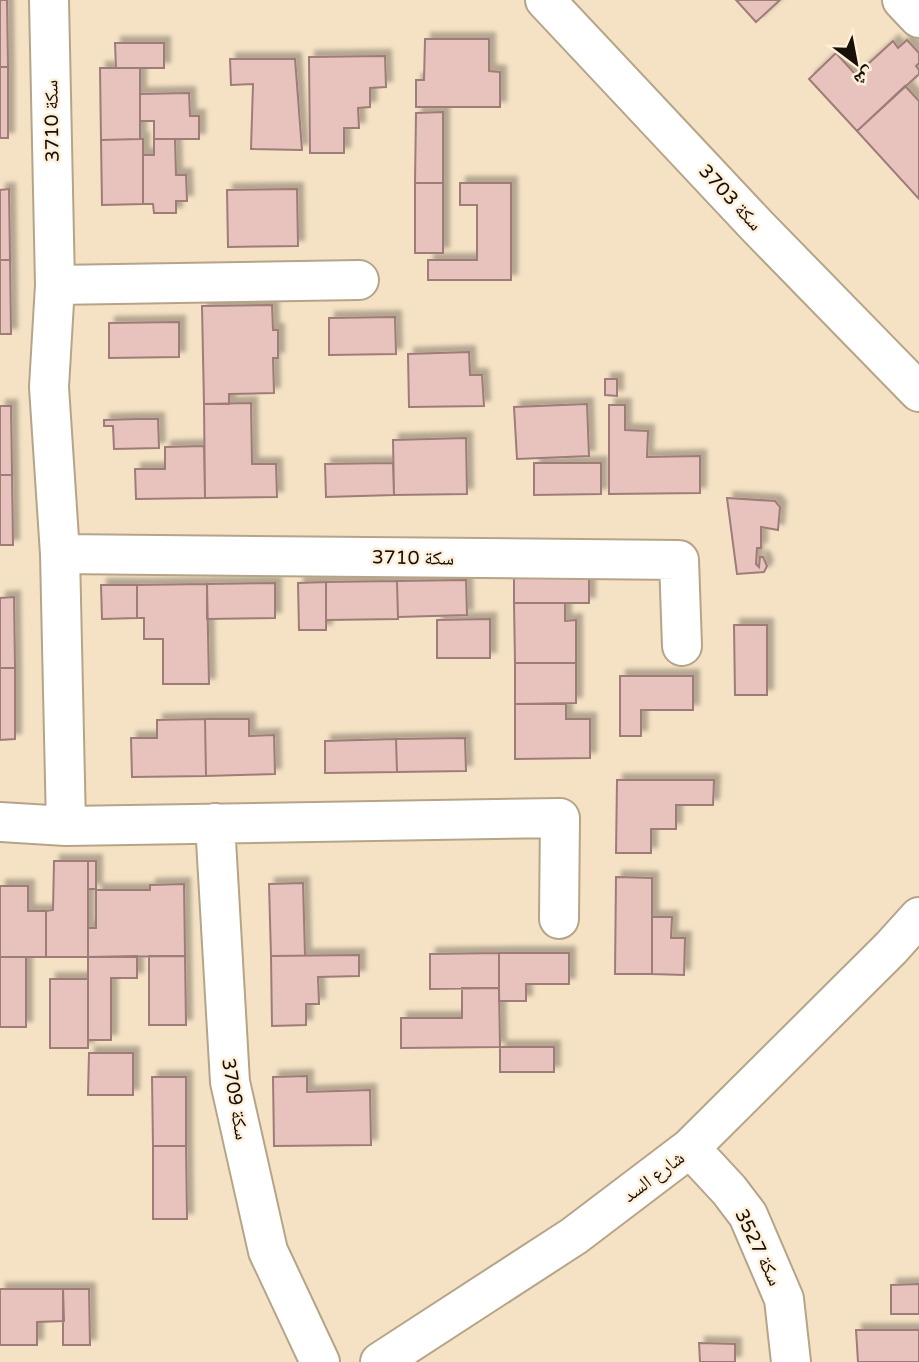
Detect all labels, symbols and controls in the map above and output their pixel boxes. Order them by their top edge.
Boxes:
north arrow [821,28,891,98]
text: ش [850,62,879,91]
street label: سكة 3710 [40,80,64,162]
street label: سكة 3703 [694,160,766,235]
street label: سكة 3710 [372,546,454,570]
street label: سكة 3709 [217,1057,253,1142]
street label: شارع السد [619,1147,689,1207]
street label: سكة 3527 [730,1206,786,1289]

